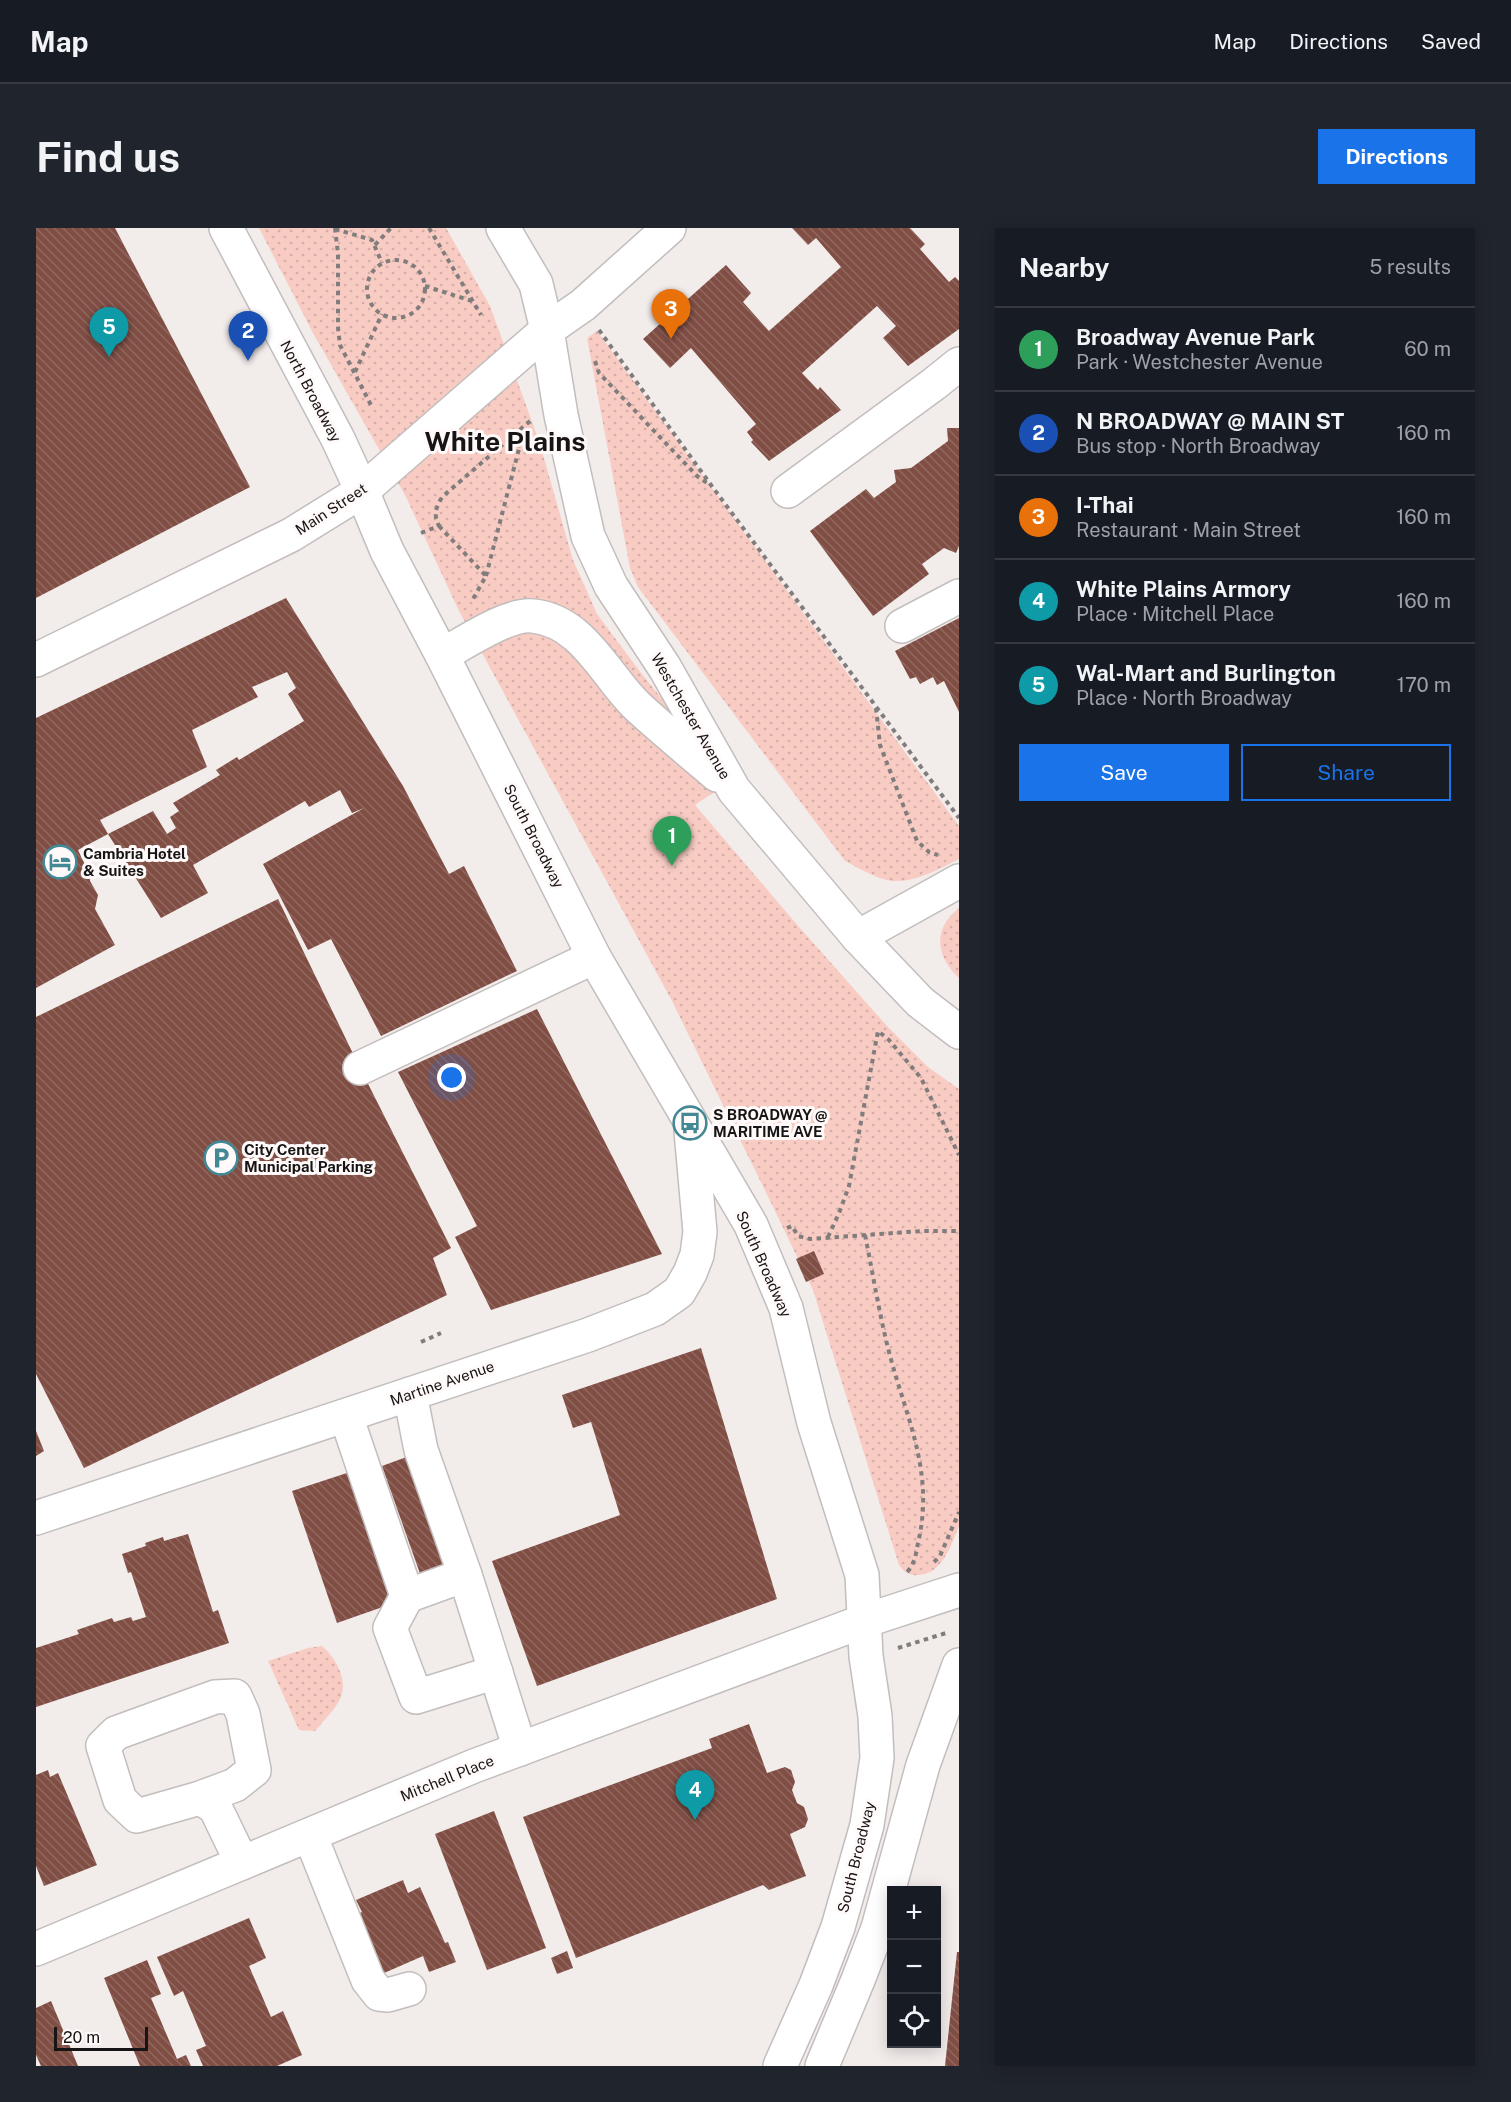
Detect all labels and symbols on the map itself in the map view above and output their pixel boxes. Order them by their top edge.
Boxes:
pin: 3 [652,290,690,339]
pin: 5 [90,308,128,357]
pin: 2 [228,312,268,361]
street label: North Broadway [277,337,345,445]
district label: White Plains [425,425,585,457]
street label: Main Street [292,480,370,538]
street label: Westchester Avenue [648,650,734,782]
street label: South Broadway [500,781,568,891]
pin: 1 [652,816,692,866]
hotel icon: Cambria Hotel & Suites [42,844,78,880]
place label: Cambria Hotel & Suites [83,845,186,879]
your location [437,1063,466,1092]
bus stop icon: S BROADWAY @ MARITIME AVE [672,1105,708,1141]
place label: S BROADWAY @ MARITIME AVE [713,1106,827,1140]
parking icon: City Center Municipal Parking [203,1140,239,1176]
place label: City Center Municipal Parking [244,1141,374,1175]
street label: South Broadway [733,1208,795,1320]
street label: Martine Avenue [388,1357,496,1409]
street label: Mitchell Place [398,1752,496,1804]
pin: 4 [676,1770,714,1820]
street label: South Broadway [834,1799,878,1915]
scale bar [54,2024,148,2052]

